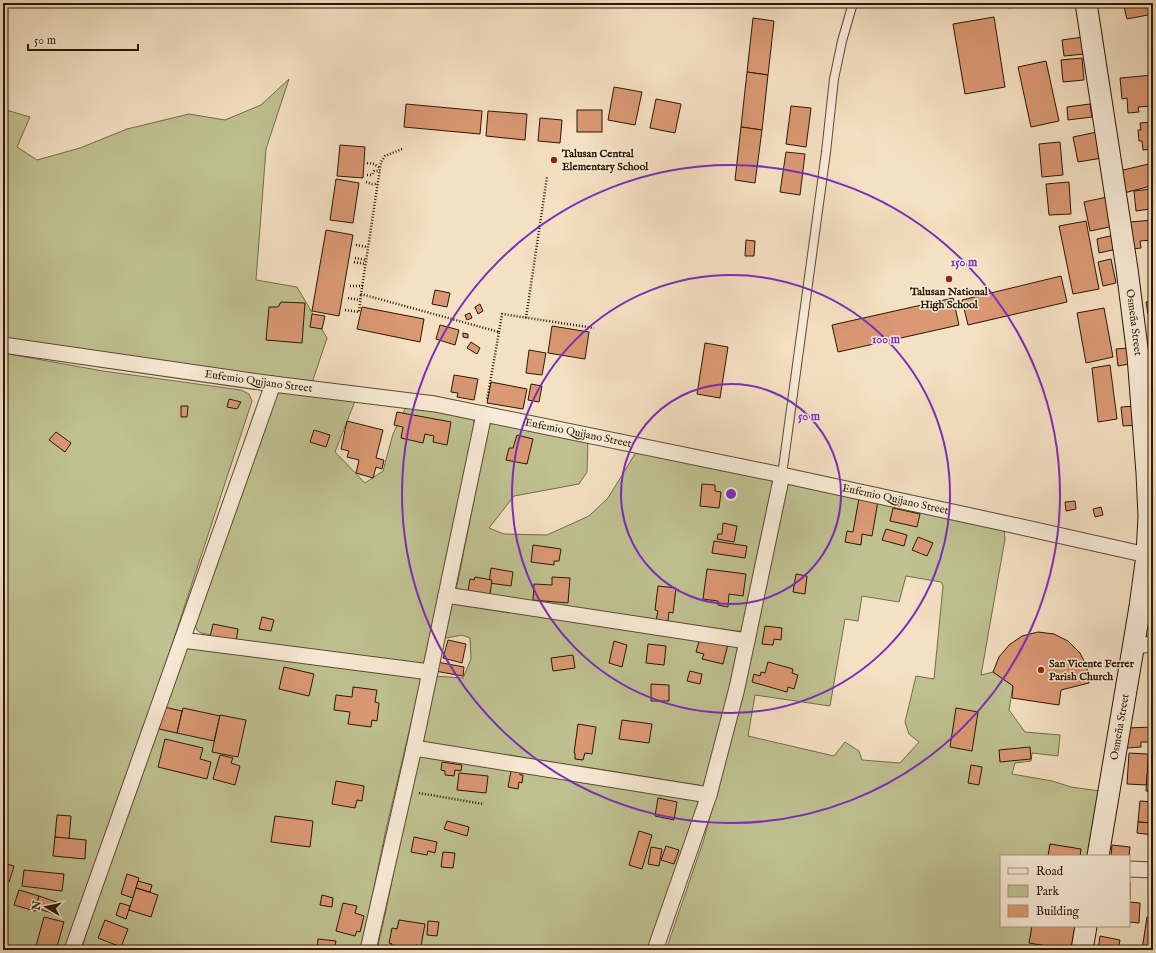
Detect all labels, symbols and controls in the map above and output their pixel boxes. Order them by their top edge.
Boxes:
scale bar [28,26,138,52]
text: 50 m [34,33,56,48]
place label: Talusan Central Elementary School [561,147,649,174]
marker: Talusan Central Elementary School [549,155,559,165]
text: 150 m [951,255,978,270]
marker: Talusan National High School [944,274,954,284]
place label: Talusan National High School [909,285,989,312]
street label: Osmeña Street [1123,288,1145,357]
text: 100 m [872,332,901,347]
street label: Eufemio Quijano Street [204,367,313,396]
text: 50 m [798,409,821,424]
street label: Eufemio Quijano Street [523,416,633,451]
street label: Eufemio Quijano Street [841,481,950,518]
centre of rings [724,487,738,501]
place label: San Vicente Ferrer Parish Church [1049,657,1135,684]
marker: San Vicente Ferrer Parish Church [1036,665,1046,675]
street label: Osmeña Street [1107,693,1133,761]
legend [1000,855,1130,927]
text: Road [1036,864,1064,879]
text: Park [1036,884,1059,899]
north arrow [26,887,66,927]
text: N [29,899,45,912]
text: Building [1036,904,1080,919]

